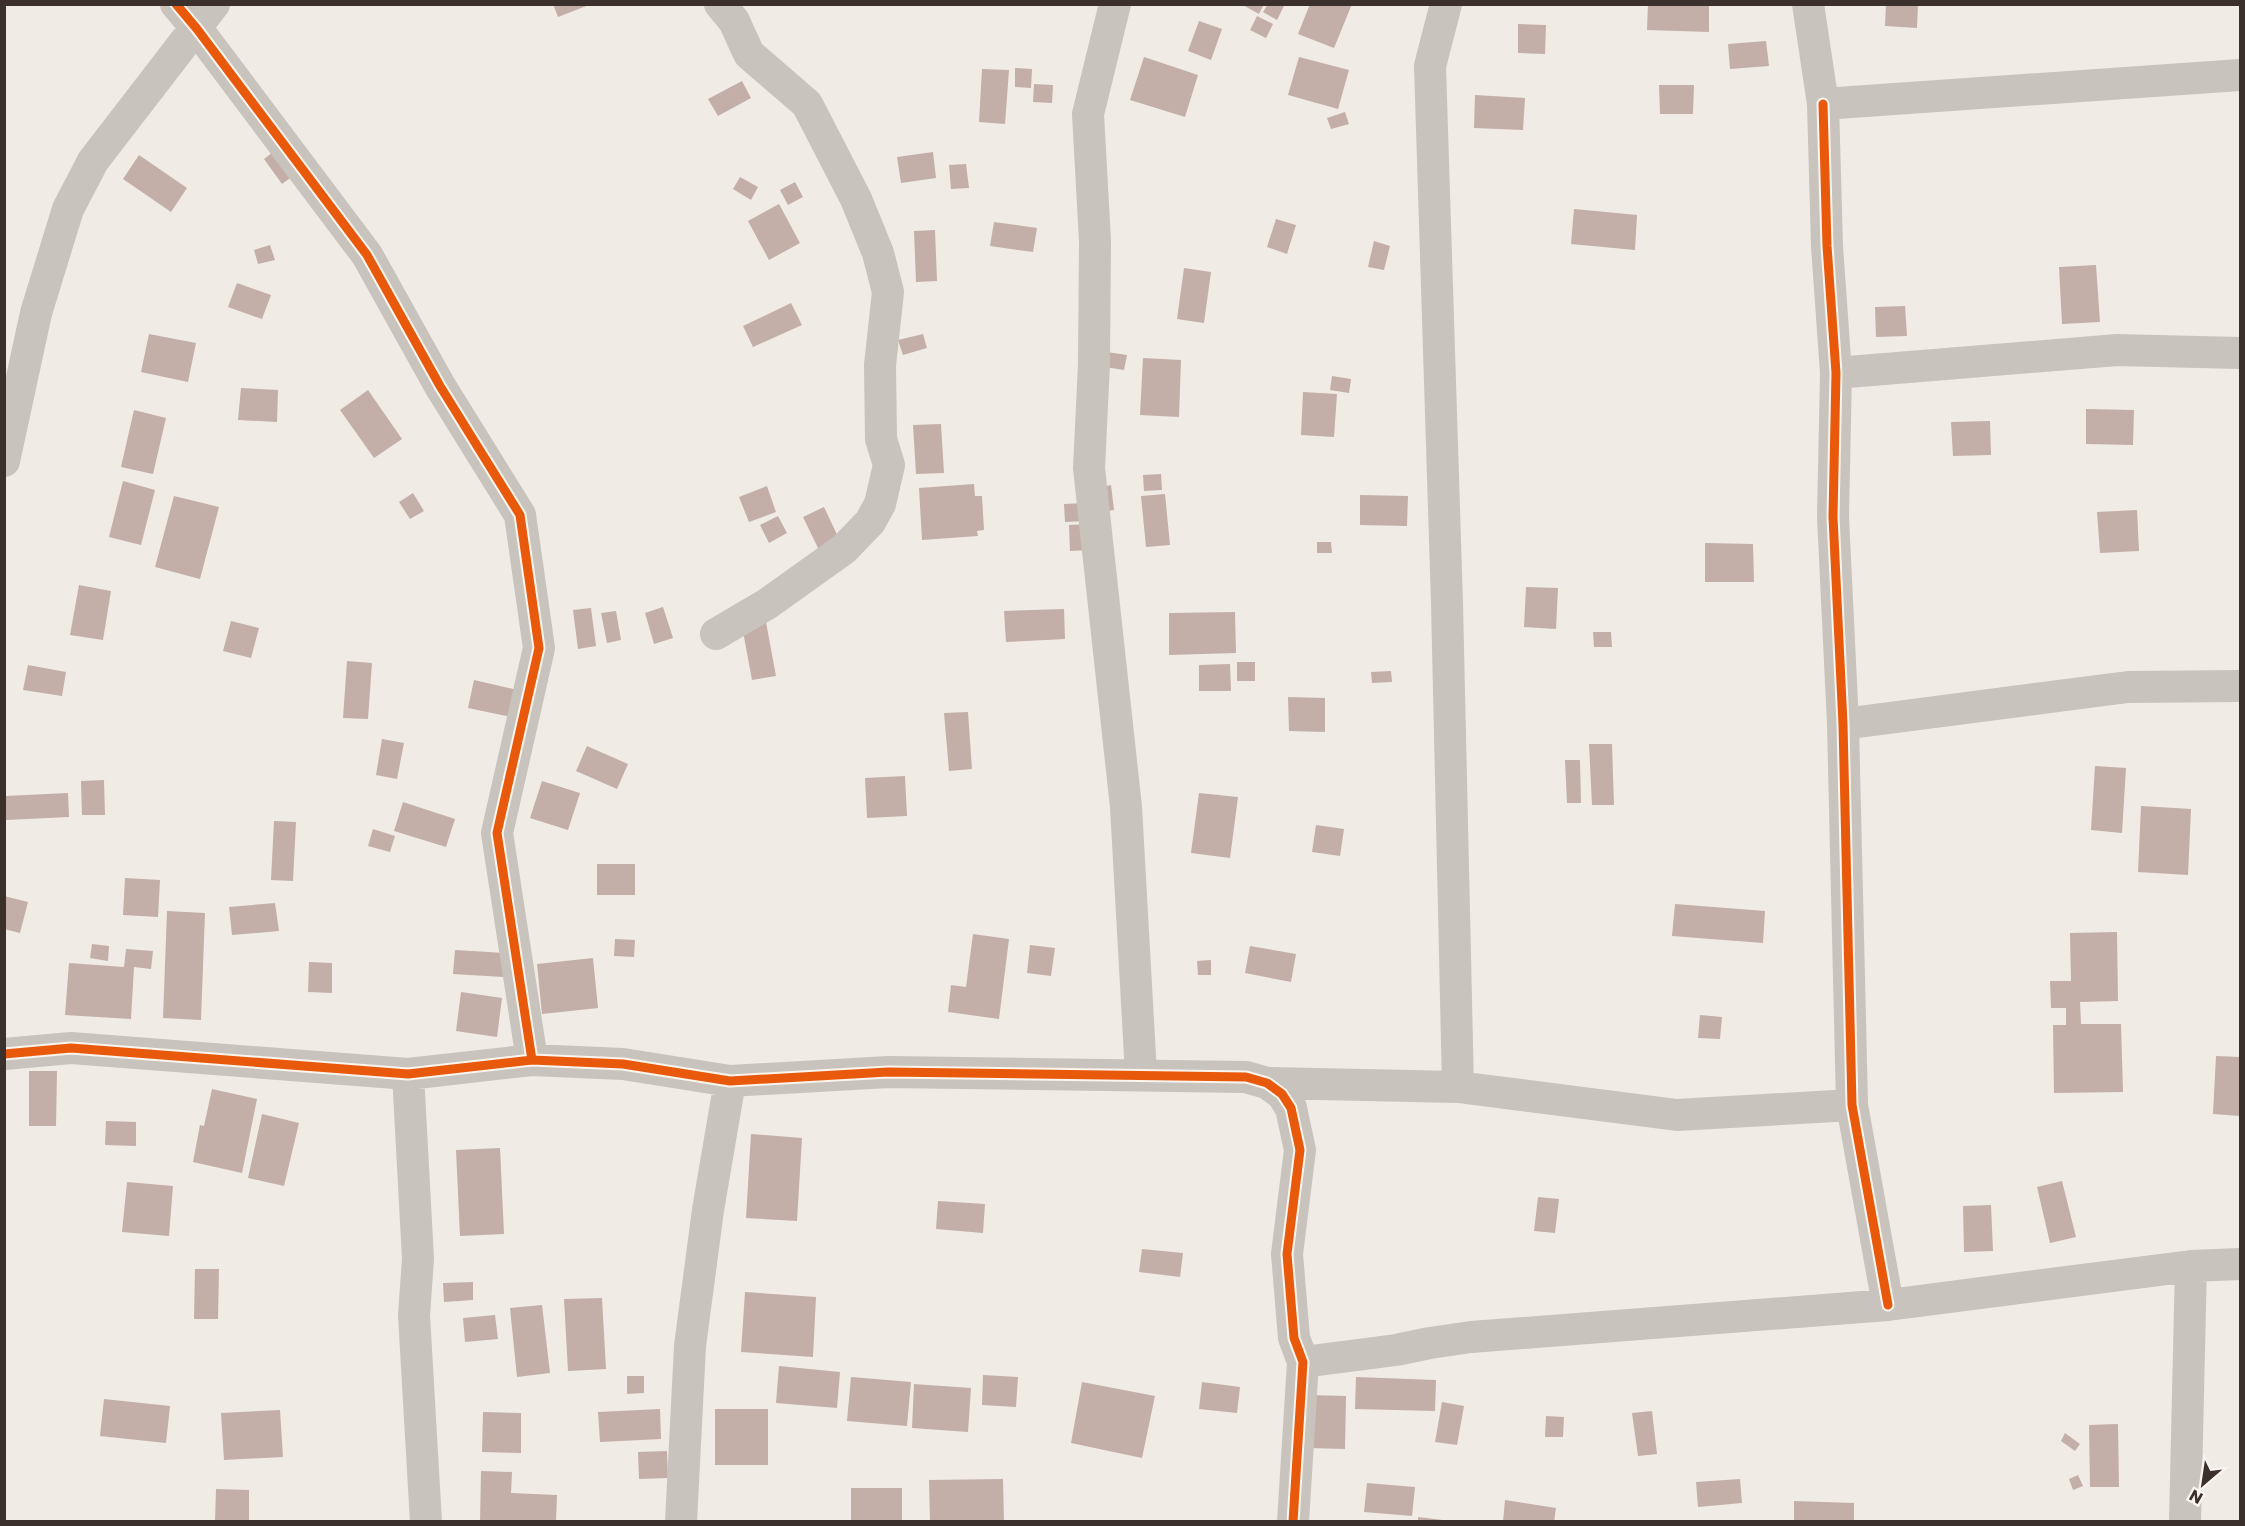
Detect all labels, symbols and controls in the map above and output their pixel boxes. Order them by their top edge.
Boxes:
north arrow [2173,1454,2233,1514]
text: N [2185,1484,2207,1510]

